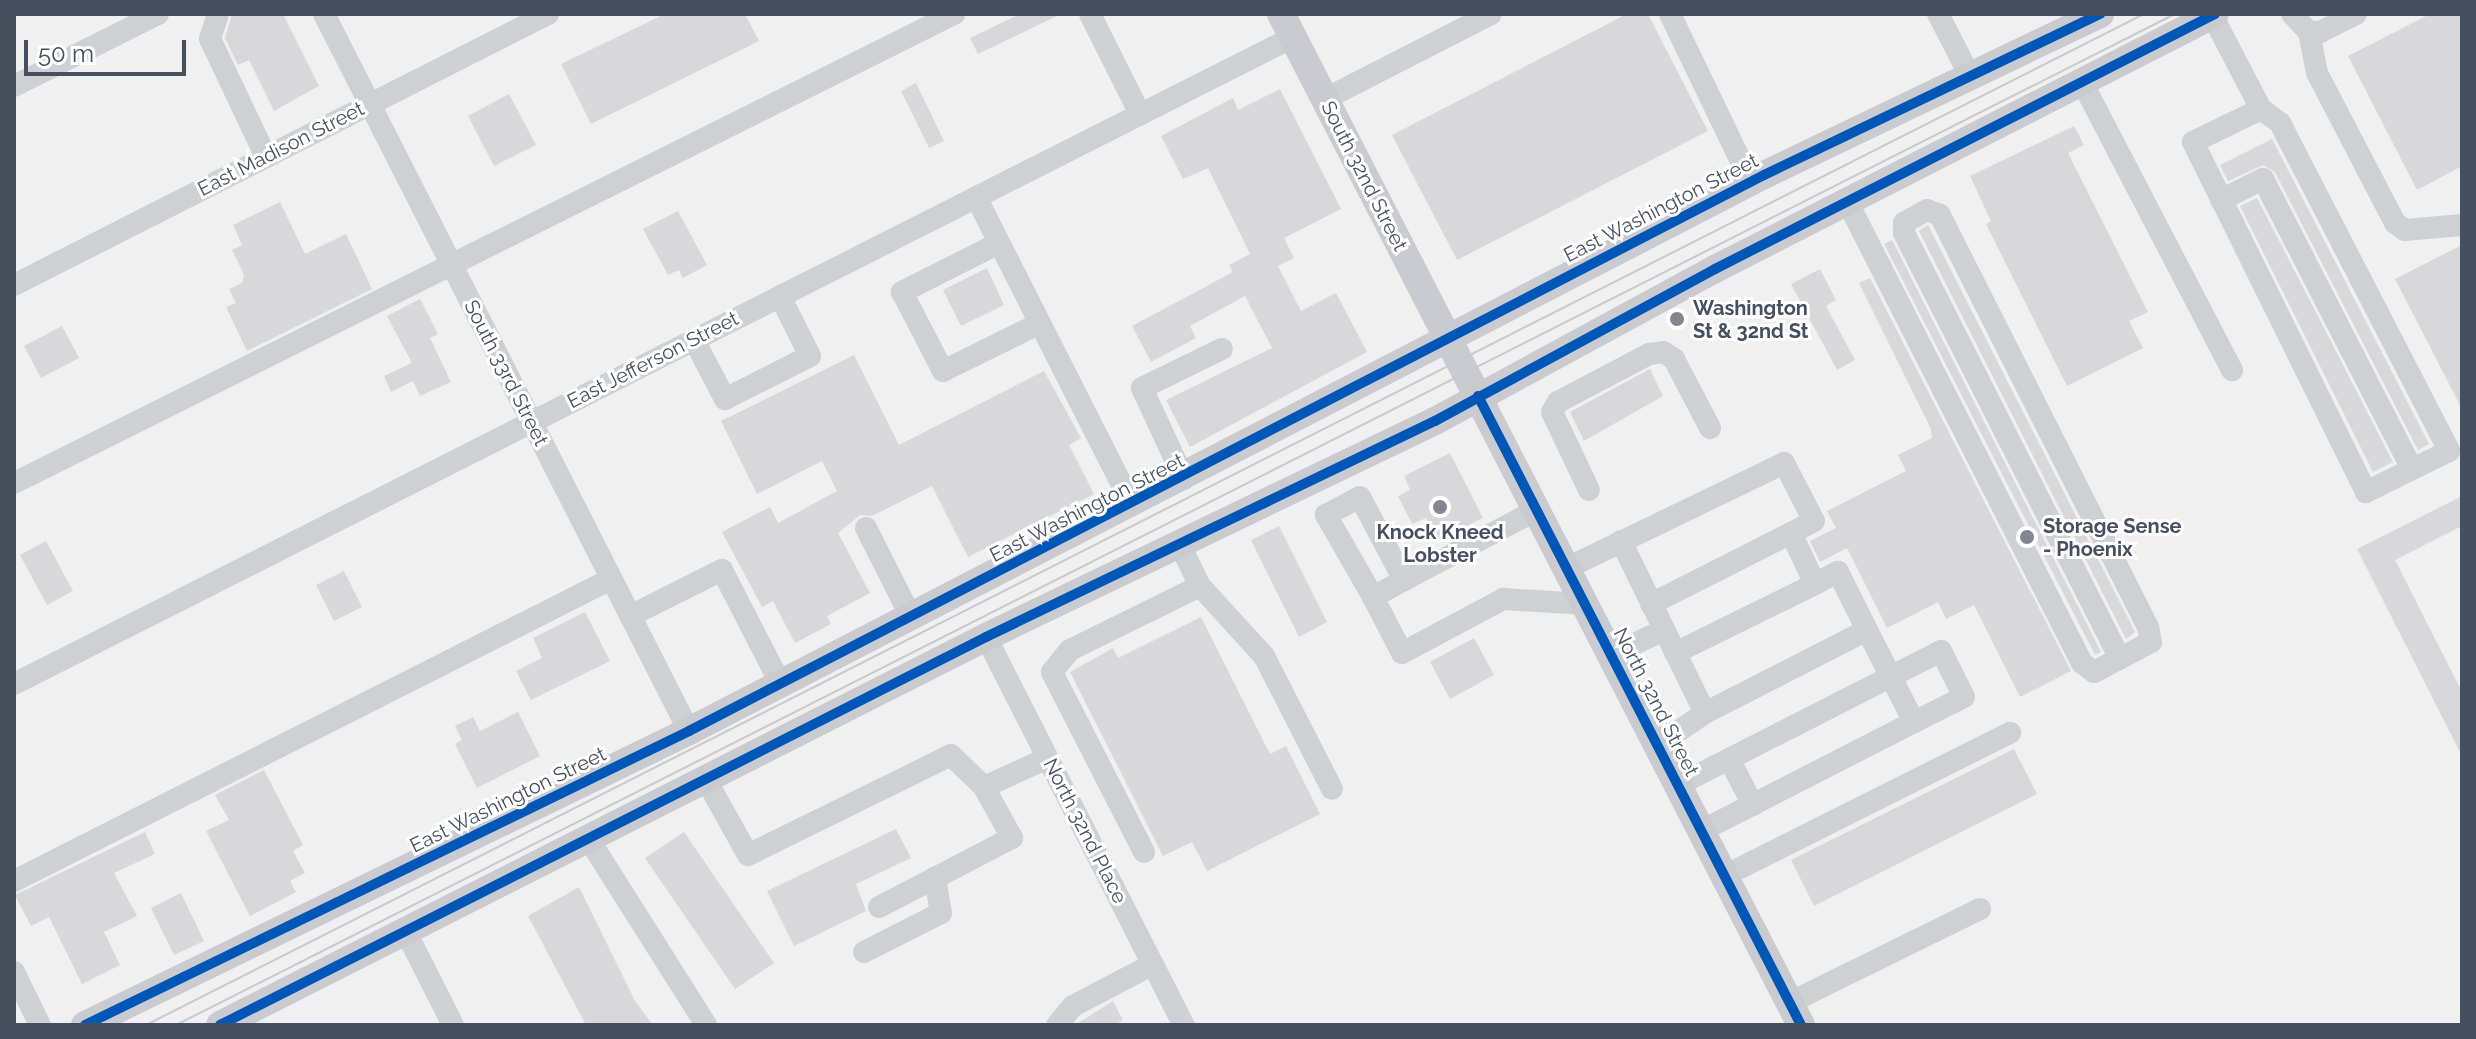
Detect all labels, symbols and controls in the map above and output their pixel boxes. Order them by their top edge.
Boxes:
scale bar [28,24,190,74]
text: 50 m [38,39,94,68]
street label: East Madison Street [194,97,368,201]
street label: South 32nd Street [1316,97,1412,255]
street label: East Washington Street [1560,148,1762,268]
street label: South 33rd Street [459,296,553,450]
place label: Washington St & 32nd St [1693,296,1808,343]
street label: East Jefferson Street [563,306,743,414]
marker: Washington St & 32nd St [1668,310,1686,328]
street label: East Washington Street [986,448,1188,568]
marker: Knock Kneed Lobster [1431,498,1449,516]
place label: Storage Sense - Phoenix [2043,514,2181,561]
place label: Knock Kneed Lobster [1376,520,1504,567]
marker: Storage Sense - Phoenix [2018,528,2036,546]
street label: North 32nd Street [1608,624,1704,780]
street label: East Washington Street [406,742,610,858]
street label: North 32nd Place [1038,755,1132,907]

